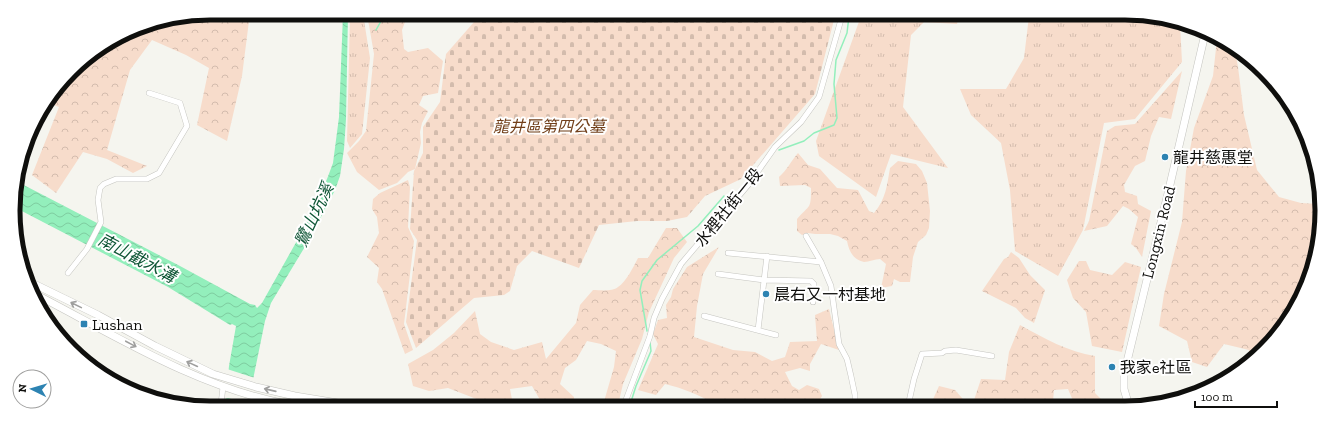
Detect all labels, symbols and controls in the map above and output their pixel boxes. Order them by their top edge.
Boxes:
park label: 龍井區第四公墓 [493,117,608,136]
place label: 龍井慈惠堂 [1173,148,1253,167]
marker: 龍井慈惠堂 [1160,152,1170,162]
street label: 水裡社街一段 [691,164,766,251]
water label: 鷺山坑溪 [291,178,338,250]
street label: Longxin Road [1138,184,1179,280]
water label: 南山截水溝 [95,229,181,288]
place label: 晨右又一村基地 [774,285,886,304]
marker: 晨右又一村基地 [761,289,771,299]
one-way arrow [71,301,83,308]
place label: Lushan [92,315,143,334]
marker: Lushan [79,319,89,329]
one-way arrow [125,341,137,349]
place label: 我家e社區 [1120,358,1192,377]
one-way arrow [186,360,198,367]
marker: 我家e社區 [1107,362,1117,372]
north arrow [12,369,52,409]
text: N [16,383,29,393]
scale bar [1195,383,1277,409]
one-way arrow [264,386,277,394]
text: 100 m [1201,390,1233,404]

